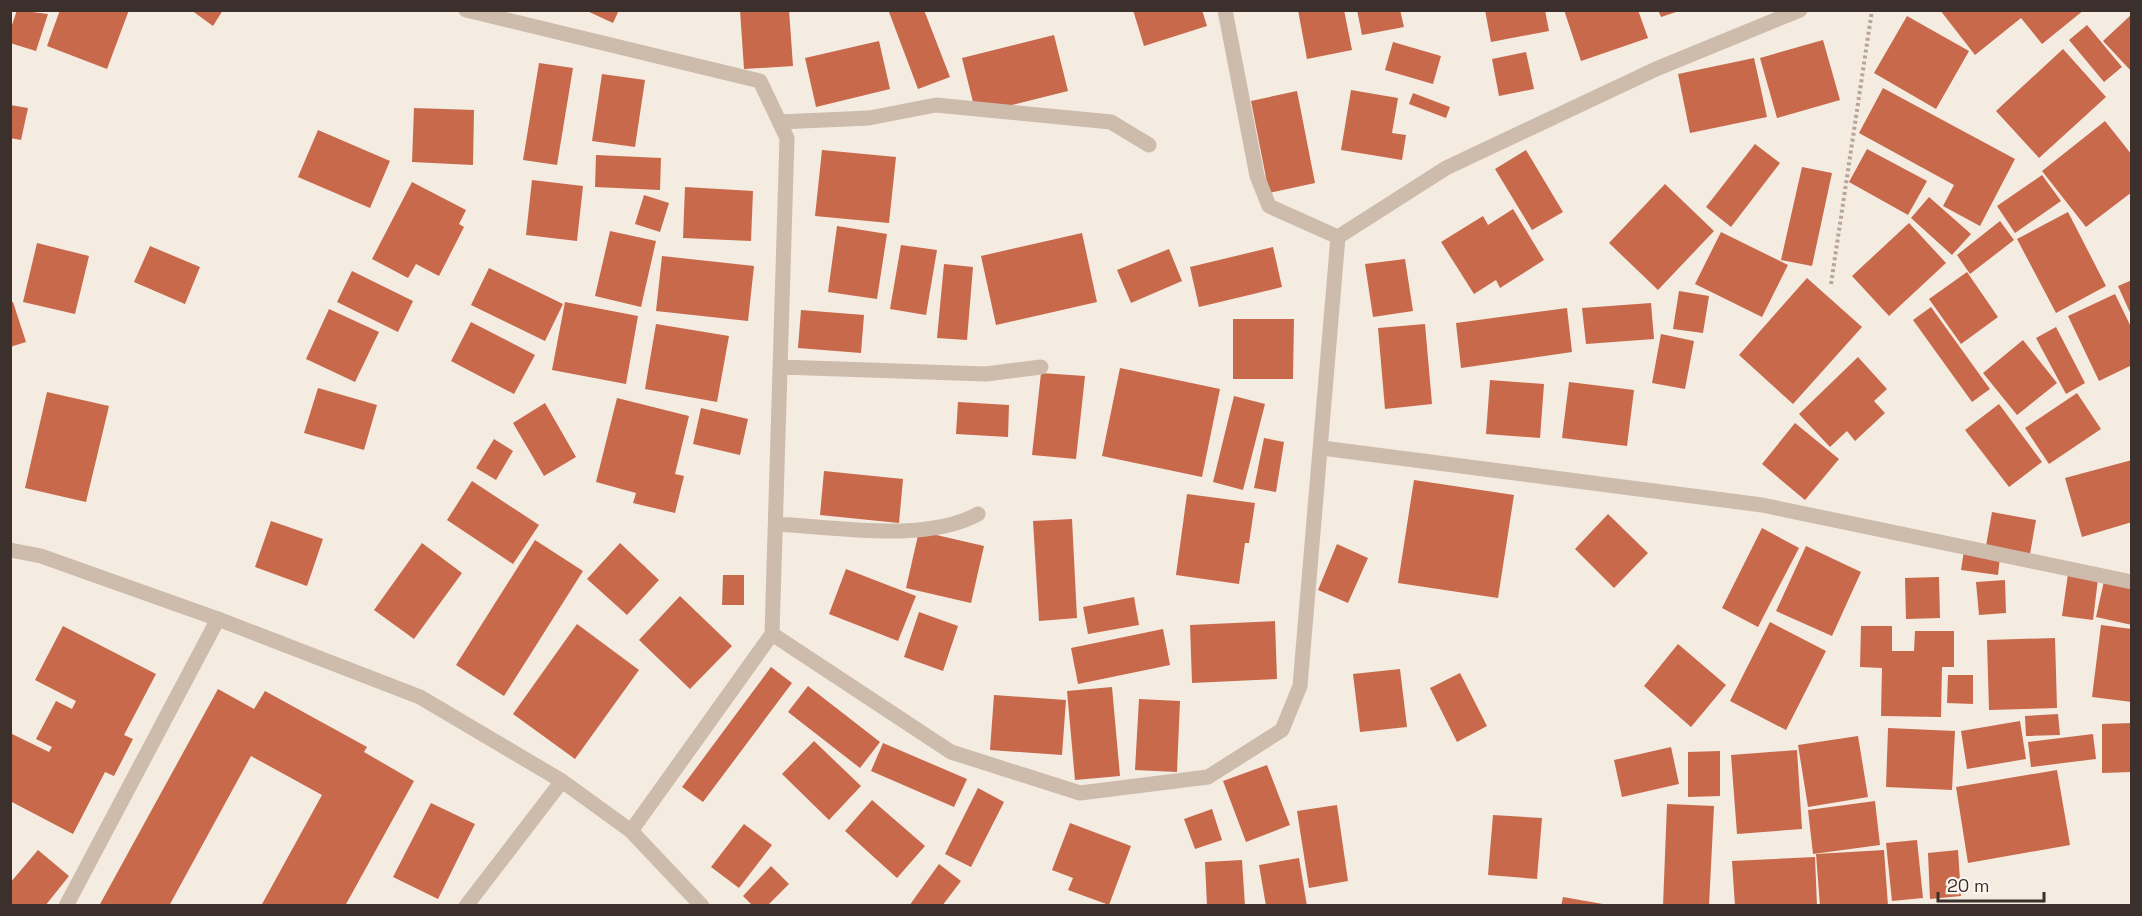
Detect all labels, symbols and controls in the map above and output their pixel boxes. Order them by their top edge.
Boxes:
scale bar [1938,865,2044,903]
text: 20 m [1947,874,1990,897]

